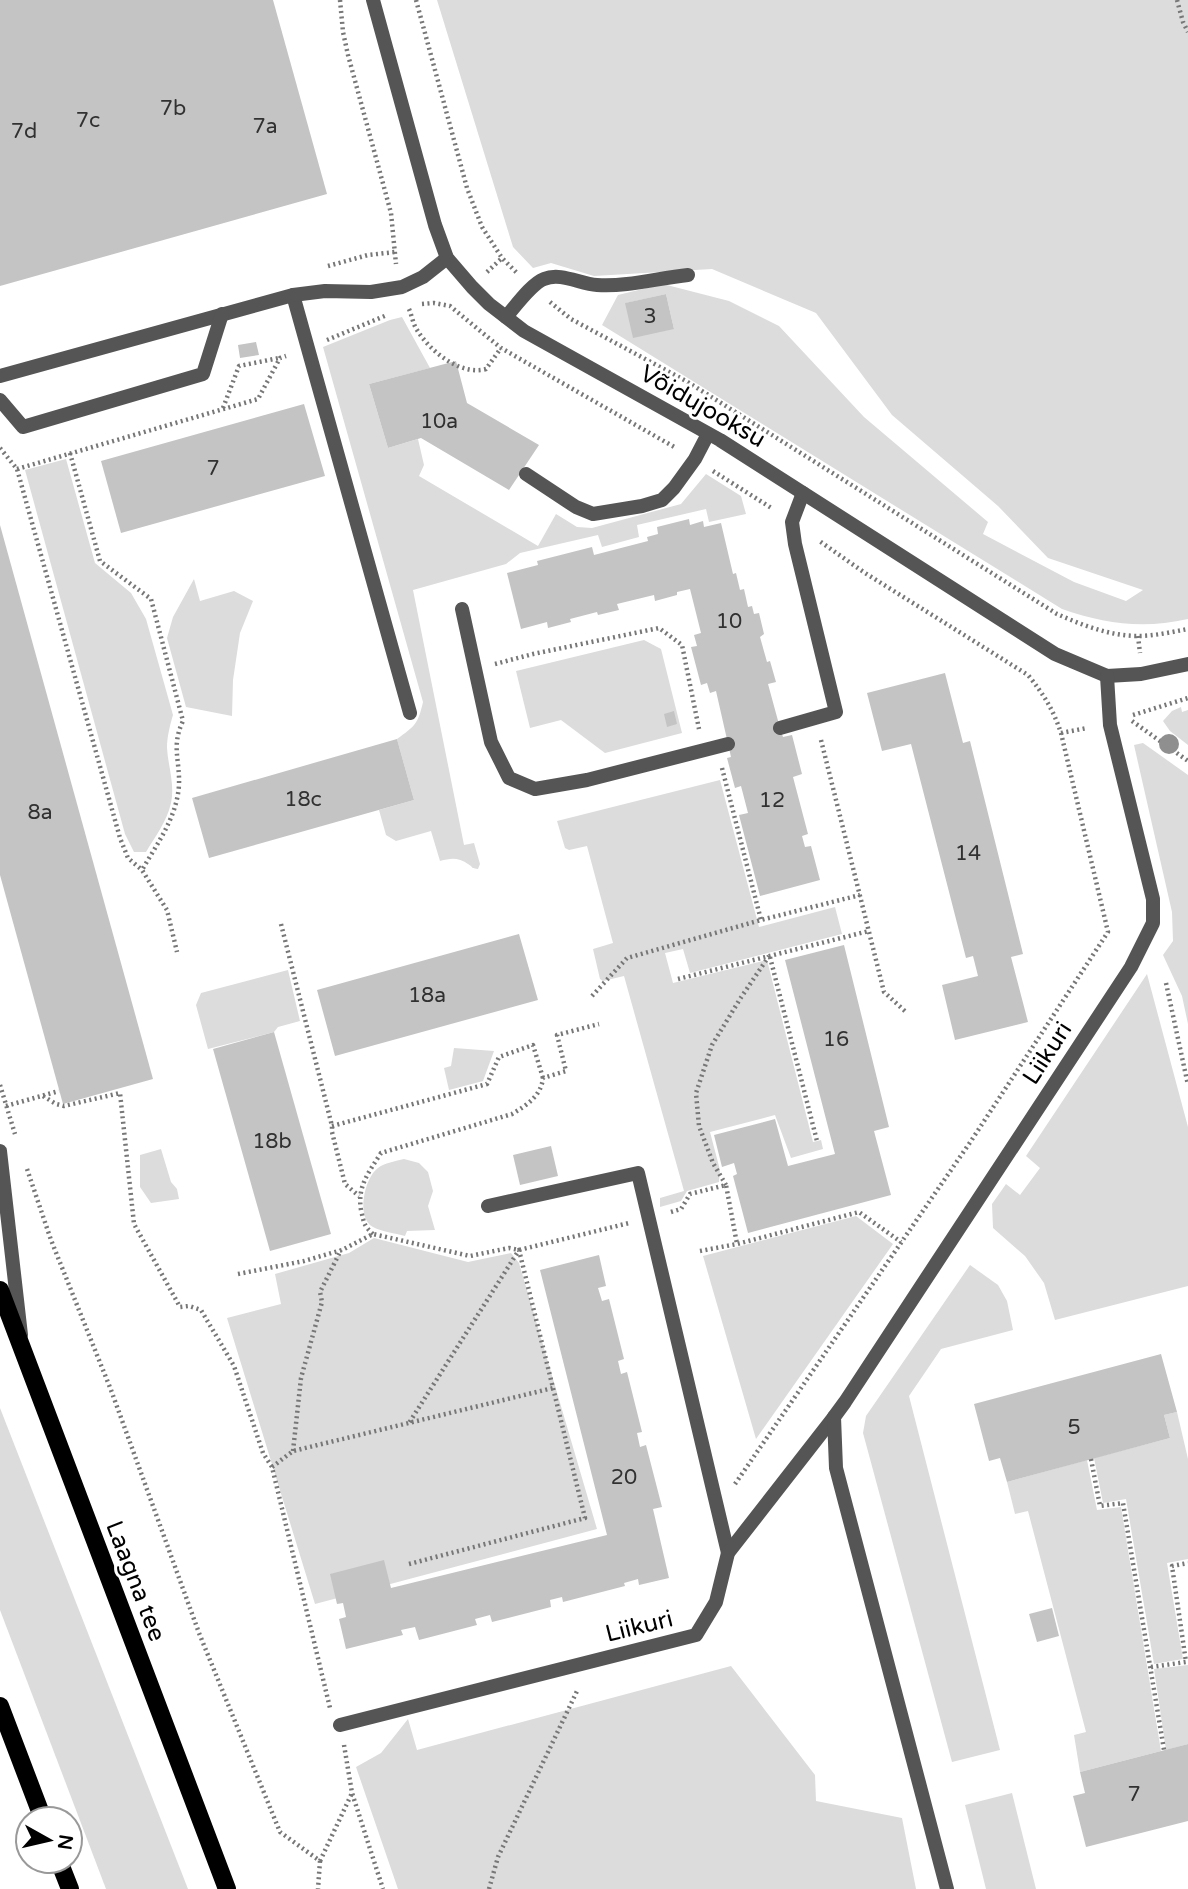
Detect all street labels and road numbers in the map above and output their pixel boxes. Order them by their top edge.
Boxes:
street label: Võidujooksu [635,359,771,454]
street label: Liikuri [1017,1017,1078,1090]
street label: Laagna tee [99,1517,172,1645]
street label: Liikuri [602,1604,676,1649]

